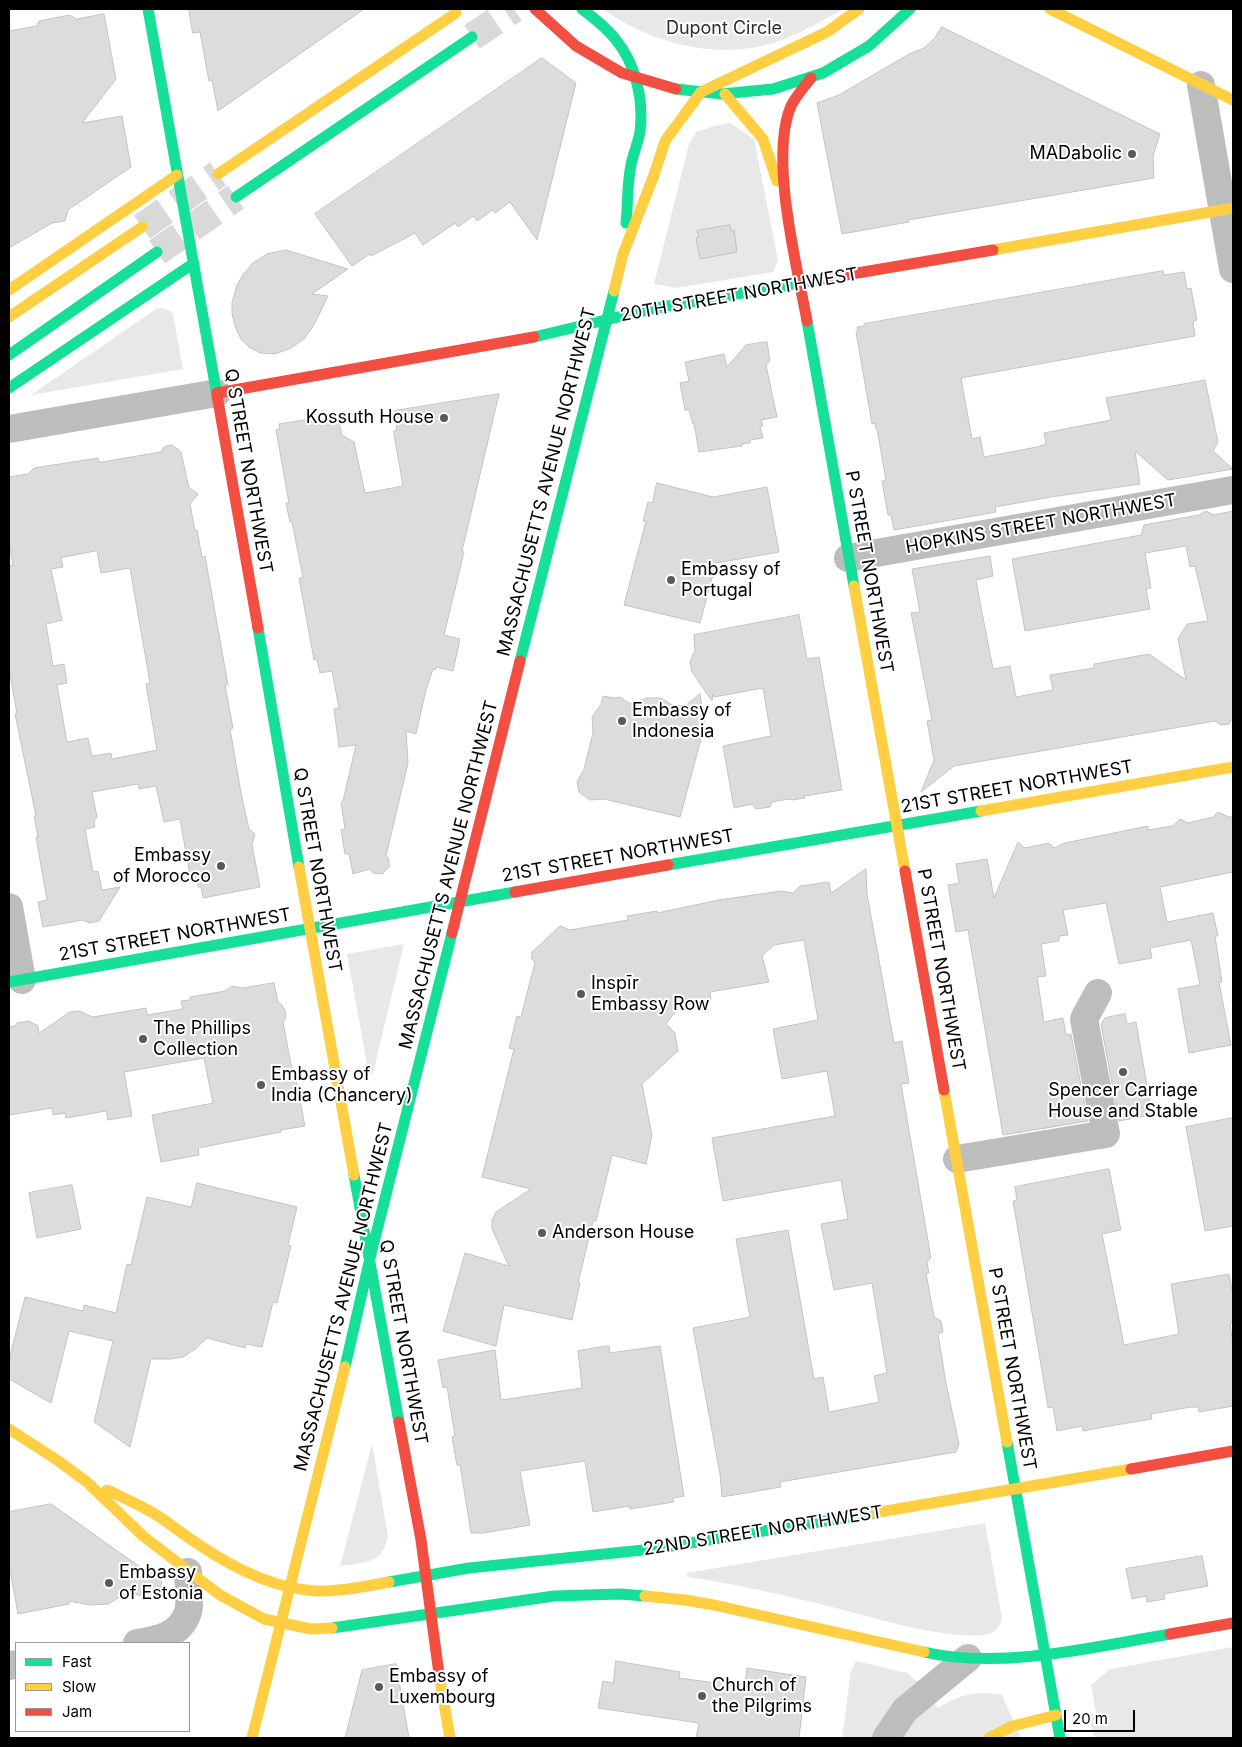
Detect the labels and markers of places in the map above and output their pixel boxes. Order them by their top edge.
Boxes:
place label: MADabolic [1029,143,1122,165]
marker: MADabolic [1126,148,1138,160]
place label: Kossuth House [306,407,434,429]
marker: Kossuth House [438,412,450,424]
place label: Embassy of Portugal [681,559,781,602]
marker: Embassy of Portugal [665,574,677,586]
place label: Embassy of Indonesia [632,700,732,742]
marker: Embassy of Indonesia [616,715,628,727]
place label: Embassy of Morocco [113,845,211,888]
marker: Embassy of Morocco [215,860,227,872]
place label: Inspīr Embassy Row [591,973,710,1016]
marker: Inspīr Embassy Row [575,988,587,1000]
place label: The Phillips Collection [153,1018,251,1060]
marker: The Phillips Collection [137,1033,149,1045]
place label: Embassy of India (Chancery) [271,1064,413,1106]
marker: Spencer Carriage House and Stable [1117,1066,1129,1078]
marker: Embassy of India (Chancery) [255,1079,267,1091]
place label: Spencer Carriage House and Stable [1048,1080,1198,1122]
place label: Anderson House [552,1222,694,1244]
marker: Anderson House [536,1227,548,1239]
place label: Embassy of Estonia [119,1562,203,1605]
marker: Embassy of Estonia [103,1577,115,1589]
place label: Embassy of Luxembourg [389,1666,495,1708]
place label: Church of the Pilgrims [712,1675,812,1718]
marker: Embassy of Luxembourg [373,1681,385,1693]
marker: Church of the Pilgrims [696,1690,708,1702]

